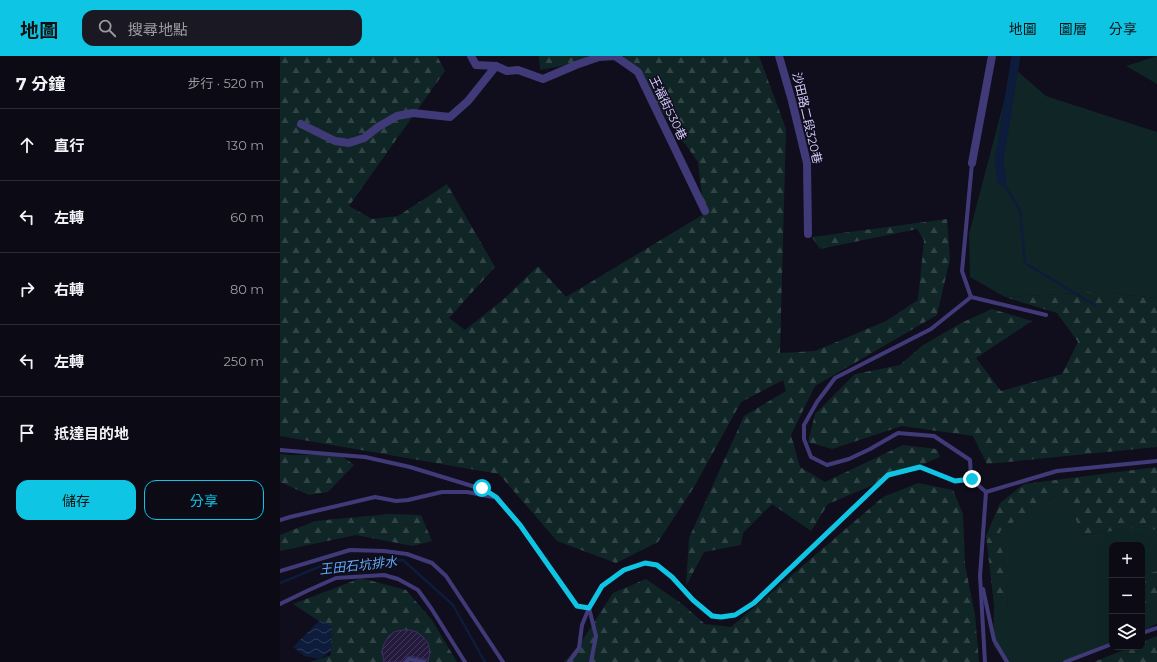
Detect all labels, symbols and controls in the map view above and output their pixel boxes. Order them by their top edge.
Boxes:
search box [82,10,362,46]
icon: search [96,17,118,39]
text: 地圖 [20,19,58,42]
text: 搜尋地點 [128,20,188,39]
text: 地圖 [1009,20,1037,38]
text: 圖層 [1059,20,1087,38]
text: 分享 [1109,20,1137,38]
street label: 沙田路二段320巷 [790,71,825,165]
street label: 王福街530巷 [646,73,690,142]
text: 7 分鐘 [16,74,65,94]
text: 步行 · 520 m [187,75,264,91]
icon: ahead [16,134,38,156]
text: 直行 [54,136,84,155]
text: 130 m [226,137,264,153]
icon: left [16,206,38,228]
text: 左轉 [54,208,84,227]
text: 60 m [230,209,264,225]
icon: right [16,278,38,300]
text: 右轉 [54,280,84,299]
text: 80 m [230,281,264,297]
icon: left [16,350,38,372]
text: 左轉 [54,352,84,371]
text: 250 m [223,353,264,369]
icon: arrive [16,422,38,444]
text: 抵達目的地 [54,424,129,443]
route end [963,470,981,488]
route start [473,479,491,497]
button: 儲存 [16,480,136,520]
button: 分享 [144,480,264,520]
map controls [1109,542,1145,650]
button: + [1109,542,1145,578]
water label: 王田石坑排水 [318,553,399,577]
button: − [1109,578,1145,614]
button: layers [1109,614,1145,650]

